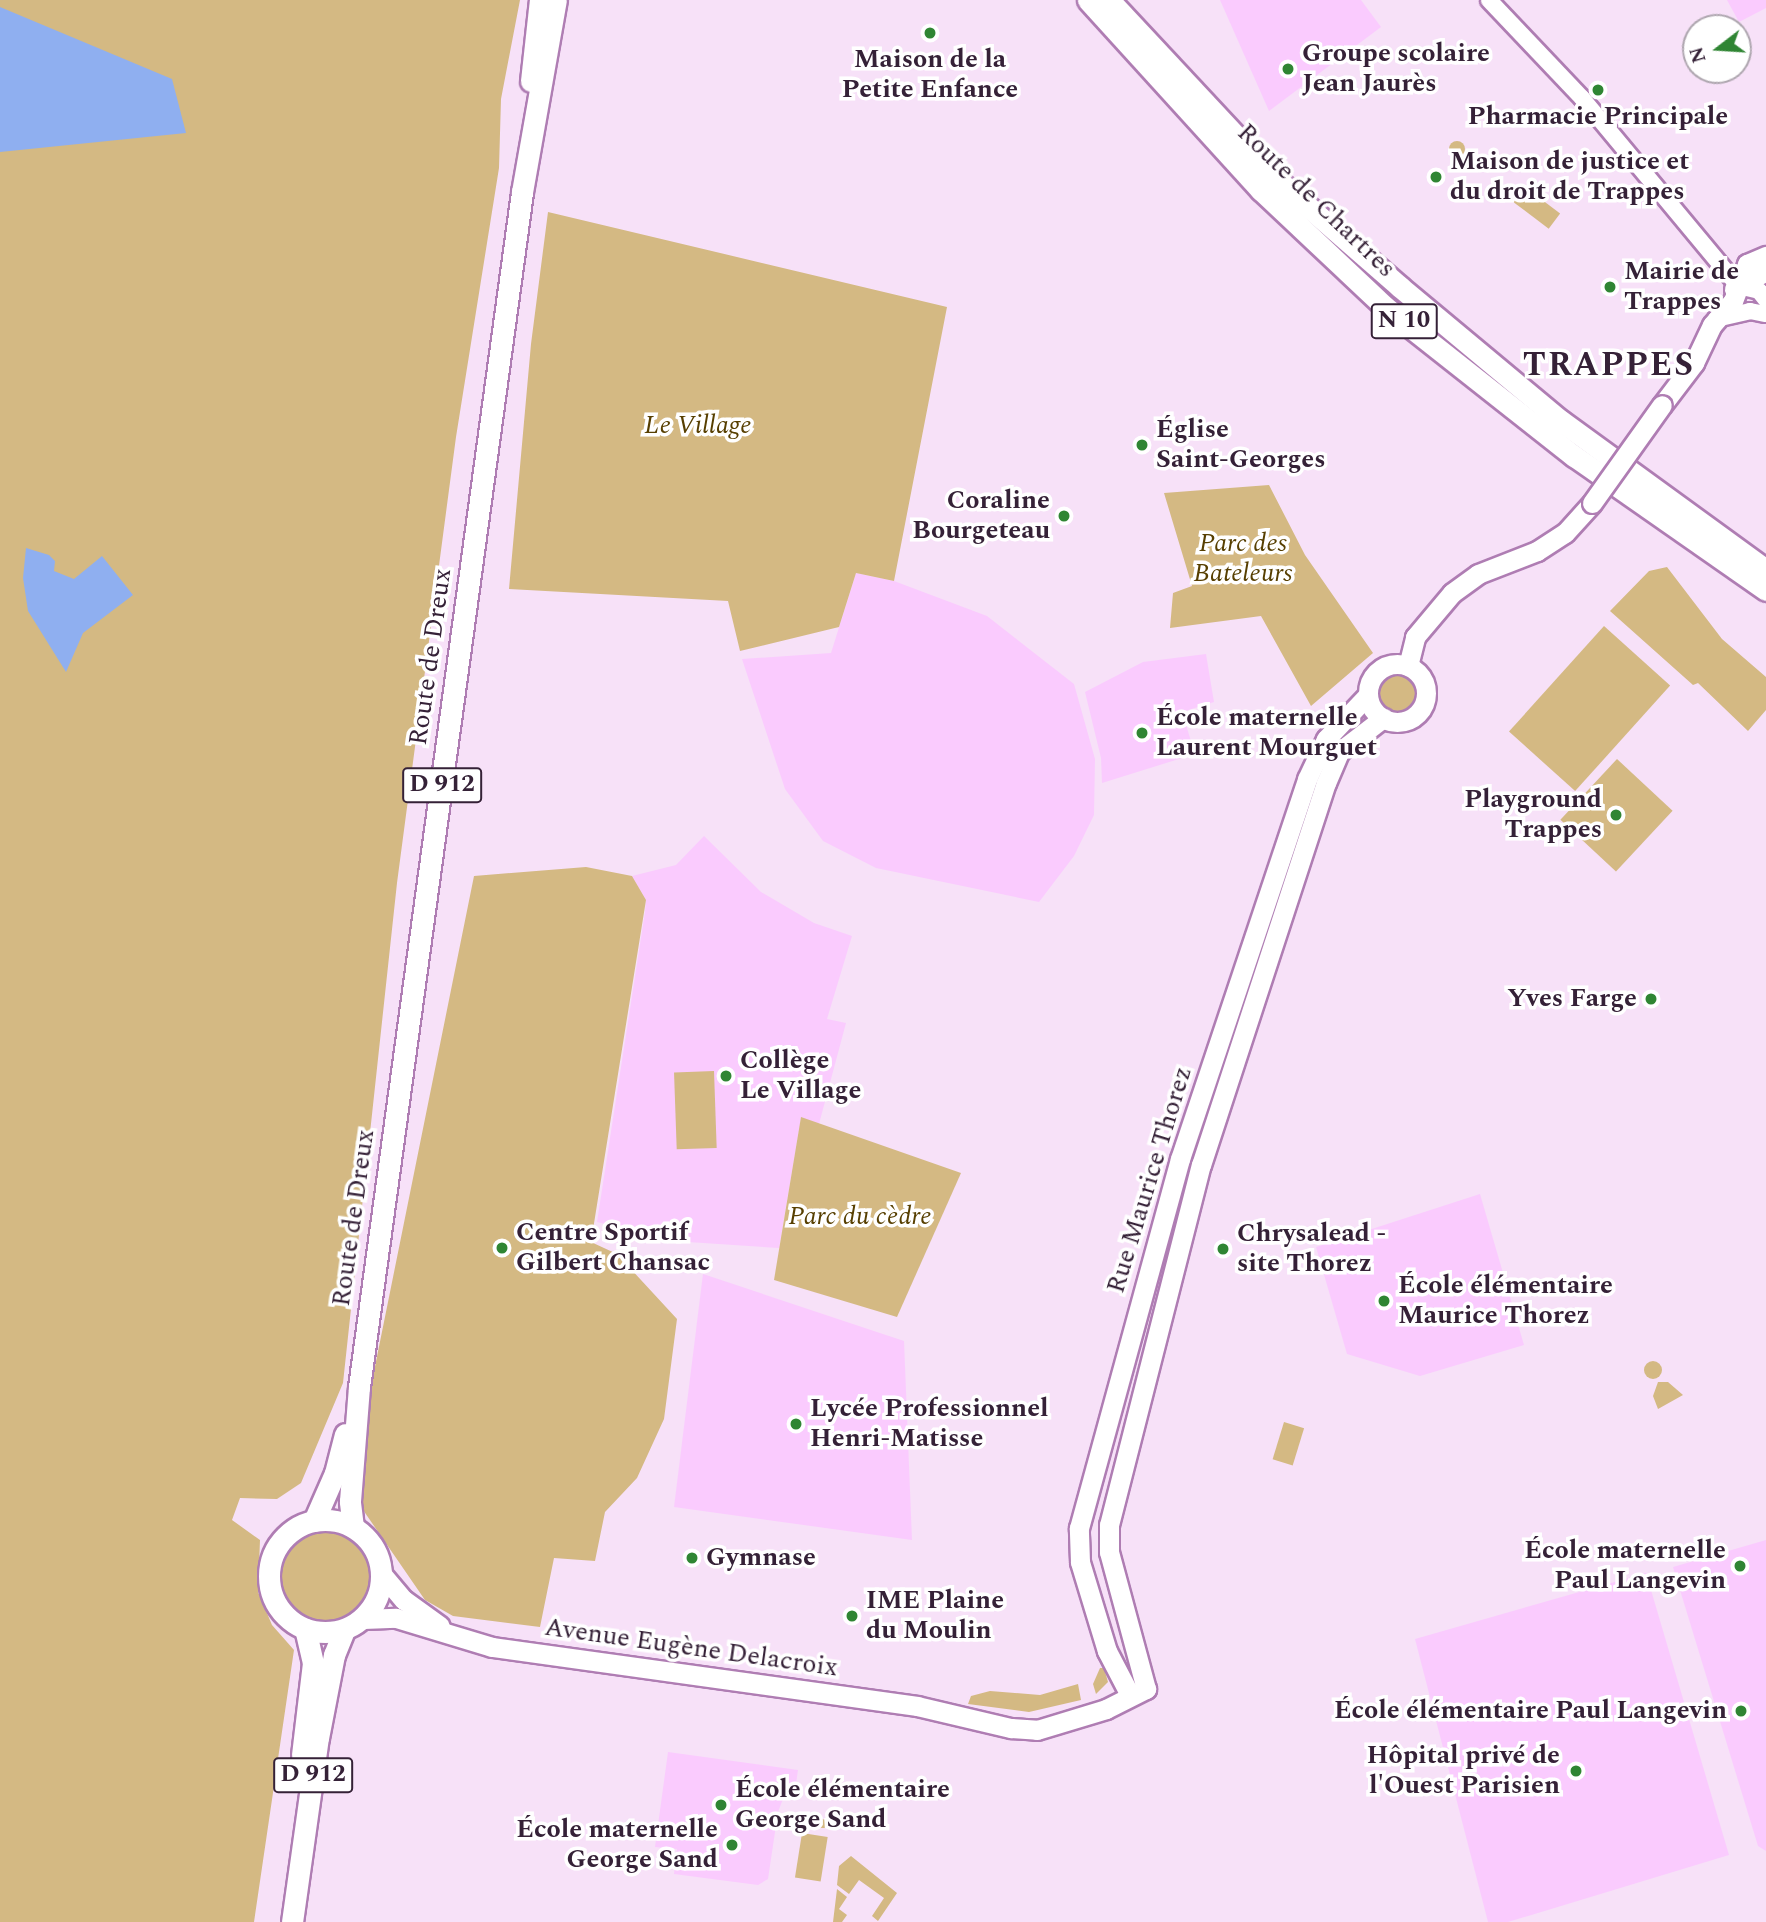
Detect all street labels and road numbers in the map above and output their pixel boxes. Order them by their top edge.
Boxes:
street label: Route de Chartres [1230,117,1402,285]
road number: N 10 [1369,300,1439,342]
street label: Route de Dreux [403,567,459,747]
road number: D 912 [402,764,482,806]
street label: Rue Maurice Thorez [1101,1063,1199,1297]
street label: Route de Dreux [326,1128,382,1308]
street label: Avenue Eugène Delacroix [542,1612,840,1684]
road number: D 912 [273,1755,353,1796]

